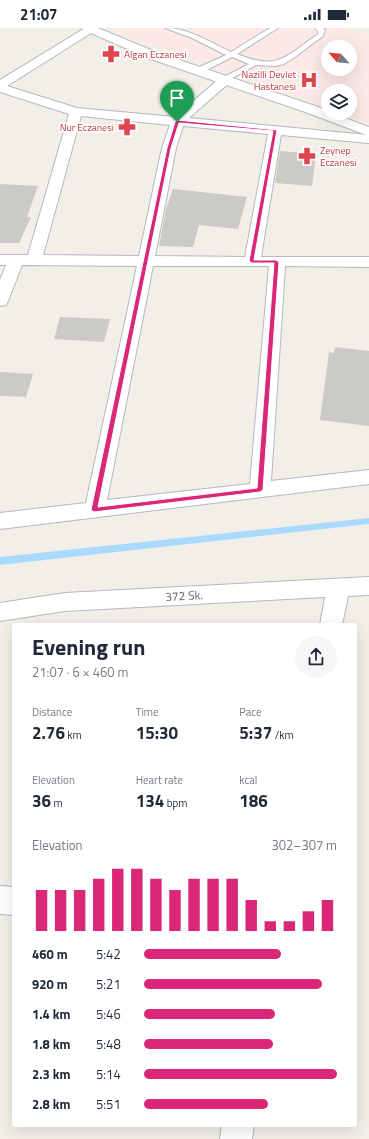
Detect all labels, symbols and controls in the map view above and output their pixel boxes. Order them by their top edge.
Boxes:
text: 21:07 [20,3,57,26]
north arrow [321,40,357,76]
map controls [321,40,357,120]
pharmacy icon: Algan Eczanesi [101,44,121,64]
place label: Algan Eczanesi [124,47,187,62]
place label: Nazilli Devlet Hastanesi [241,67,296,94]
hospital icon: Nazilli Devlet Hastanesi [299,70,319,90]
pin [160,81,194,122]
button: layers [321,84,357,120]
icon: arrive [166,87,188,109]
pharmacy icon: Nur Eczanesi [117,117,137,137]
place label: Nur Eczanesi [60,120,114,135]
place label: Zeynep Eczanesi [320,143,357,170]
pharmacy icon: Zeynep Eczanesi [297,146,317,166]
street label: 372 Sk. [165,585,203,606]
text: Evening run [32,630,145,664]
button: share [295,636,337,678]
text: 21:07 · 6 × 460 m [32,662,128,682]
text: Distance [32,704,72,720]
text: Time [136,704,159,720]
text: Pace [239,704,262,720]
text: 2.76 [32,720,65,746]
text: 15:30 [136,720,178,746]
text: 5:37 [239,720,272,746]
text: km [65,727,82,743]
text: /km [272,727,294,743]
text: Elevation [32,772,75,788]
text: Heart rate [136,772,183,788]
text: kcal [239,772,257,788]
text: 36 [32,788,51,814]
text: 134 [136,788,164,814]
text: 186 [239,788,268,814]
text: m [51,795,63,811]
text: bpm [164,795,187,811]
text: Elevation [32,835,83,855]
text: 302–307 m [271,835,337,855]
text: 460 m [32,944,68,964]
text: 5:42 [96,944,121,964]
text: 920 m [32,974,68,994]
text: 5:21 [96,974,121,994]
text: 1.4 km [32,1004,70,1024]
text: 5:46 [96,1004,121,1024]
text: 1.8 km [32,1034,70,1054]
text: 5:48 [96,1034,121,1054]
text: 2.3 km [32,1064,70,1084]
text: 5:14 [96,1064,121,1084]
text: 2.8 km [32,1094,70,1114]
text: 5:51 [96,1094,121,1114]

